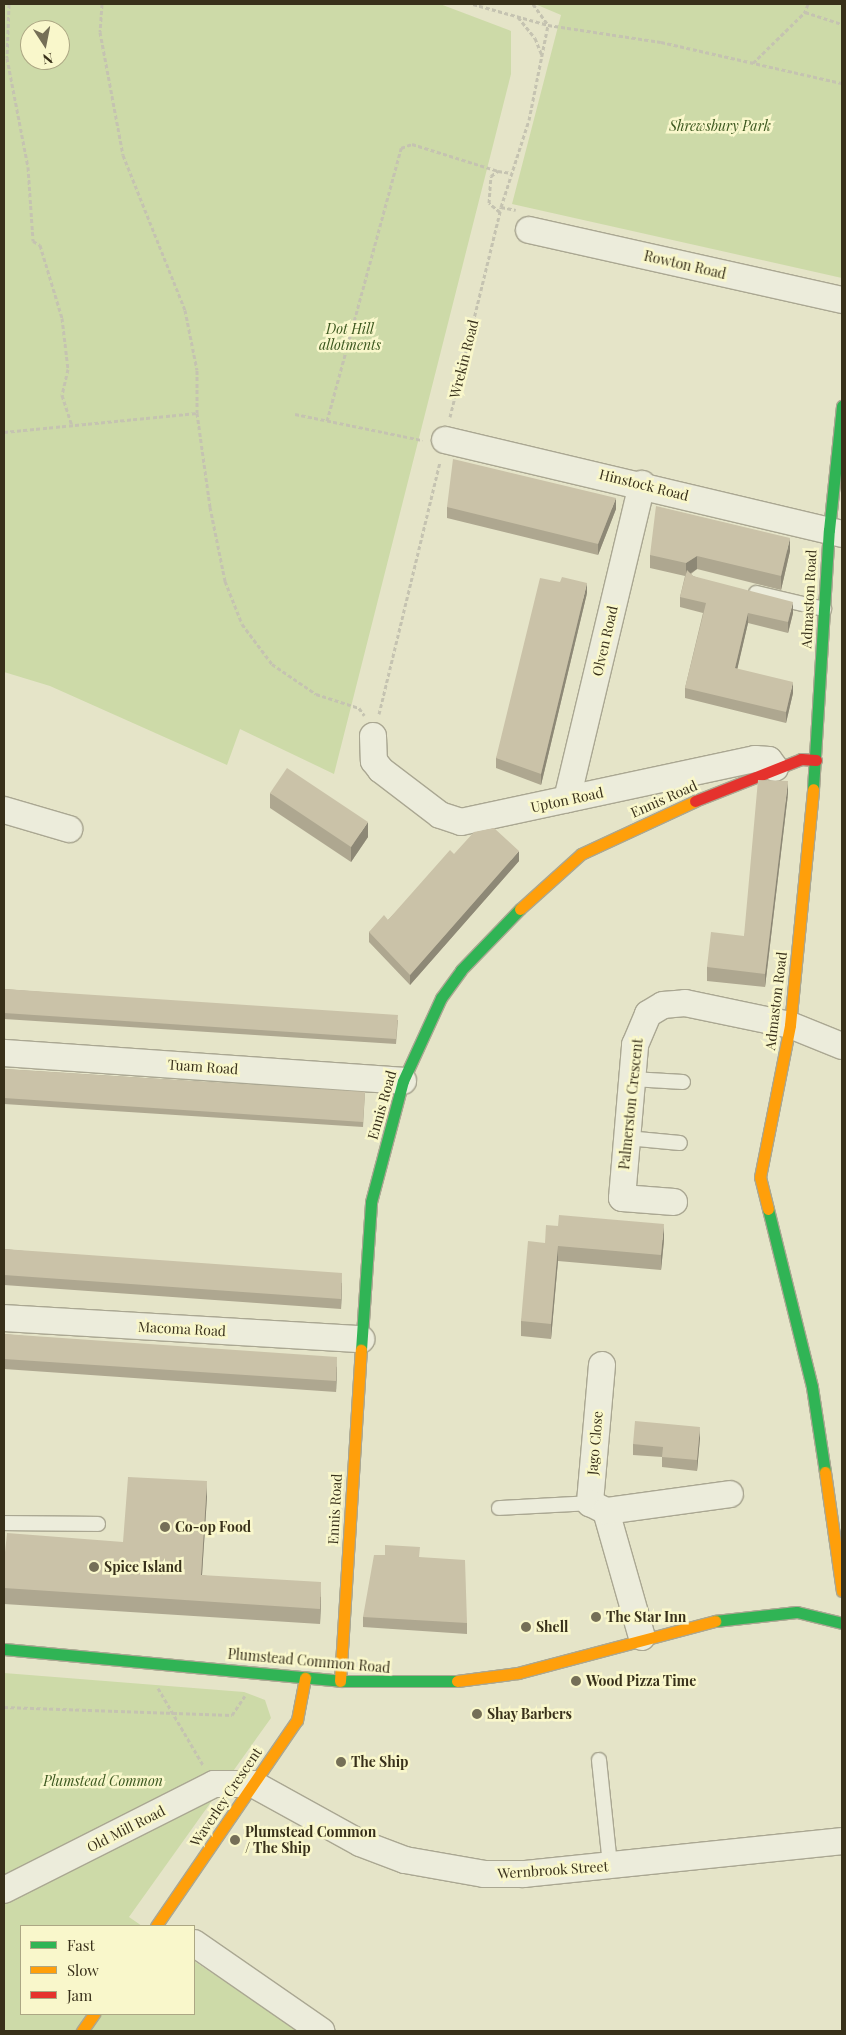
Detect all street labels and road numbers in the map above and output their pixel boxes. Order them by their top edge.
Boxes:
street label: Rowton Road [642,247,728,283]
street label: Wrekin Road [446,318,482,400]
street label: Hinstock Road [597,466,691,504]
street label: Admaston Road [798,549,820,649]
street label: Olven Road [589,604,621,678]
street label: Ennis Road [628,777,700,821]
street label: Upton Road [529,784,605,816]
street label: Admaston Road [762,951,790,1051]
street label: Palmerston Crescent [616,1038,646,1170]
street label: Tuam Road [167,1056,239,1078]
street label: Ennis Road [364,1069,400,1141]
street label: Macoma Road [137,1318,227,1340]
street label: Jago Close [584,1410,606,1476]
street label: Ennis Road [325,1473,345,1545]
street label: Plumstead Common Road [227,1646,391,1676]
street label: Waverley Crescent [187,1744,265,1850]
street label: Old Mill Road [84,1802,168,1856]
street label: Wernbrook Street [497,1858,609,1882]

